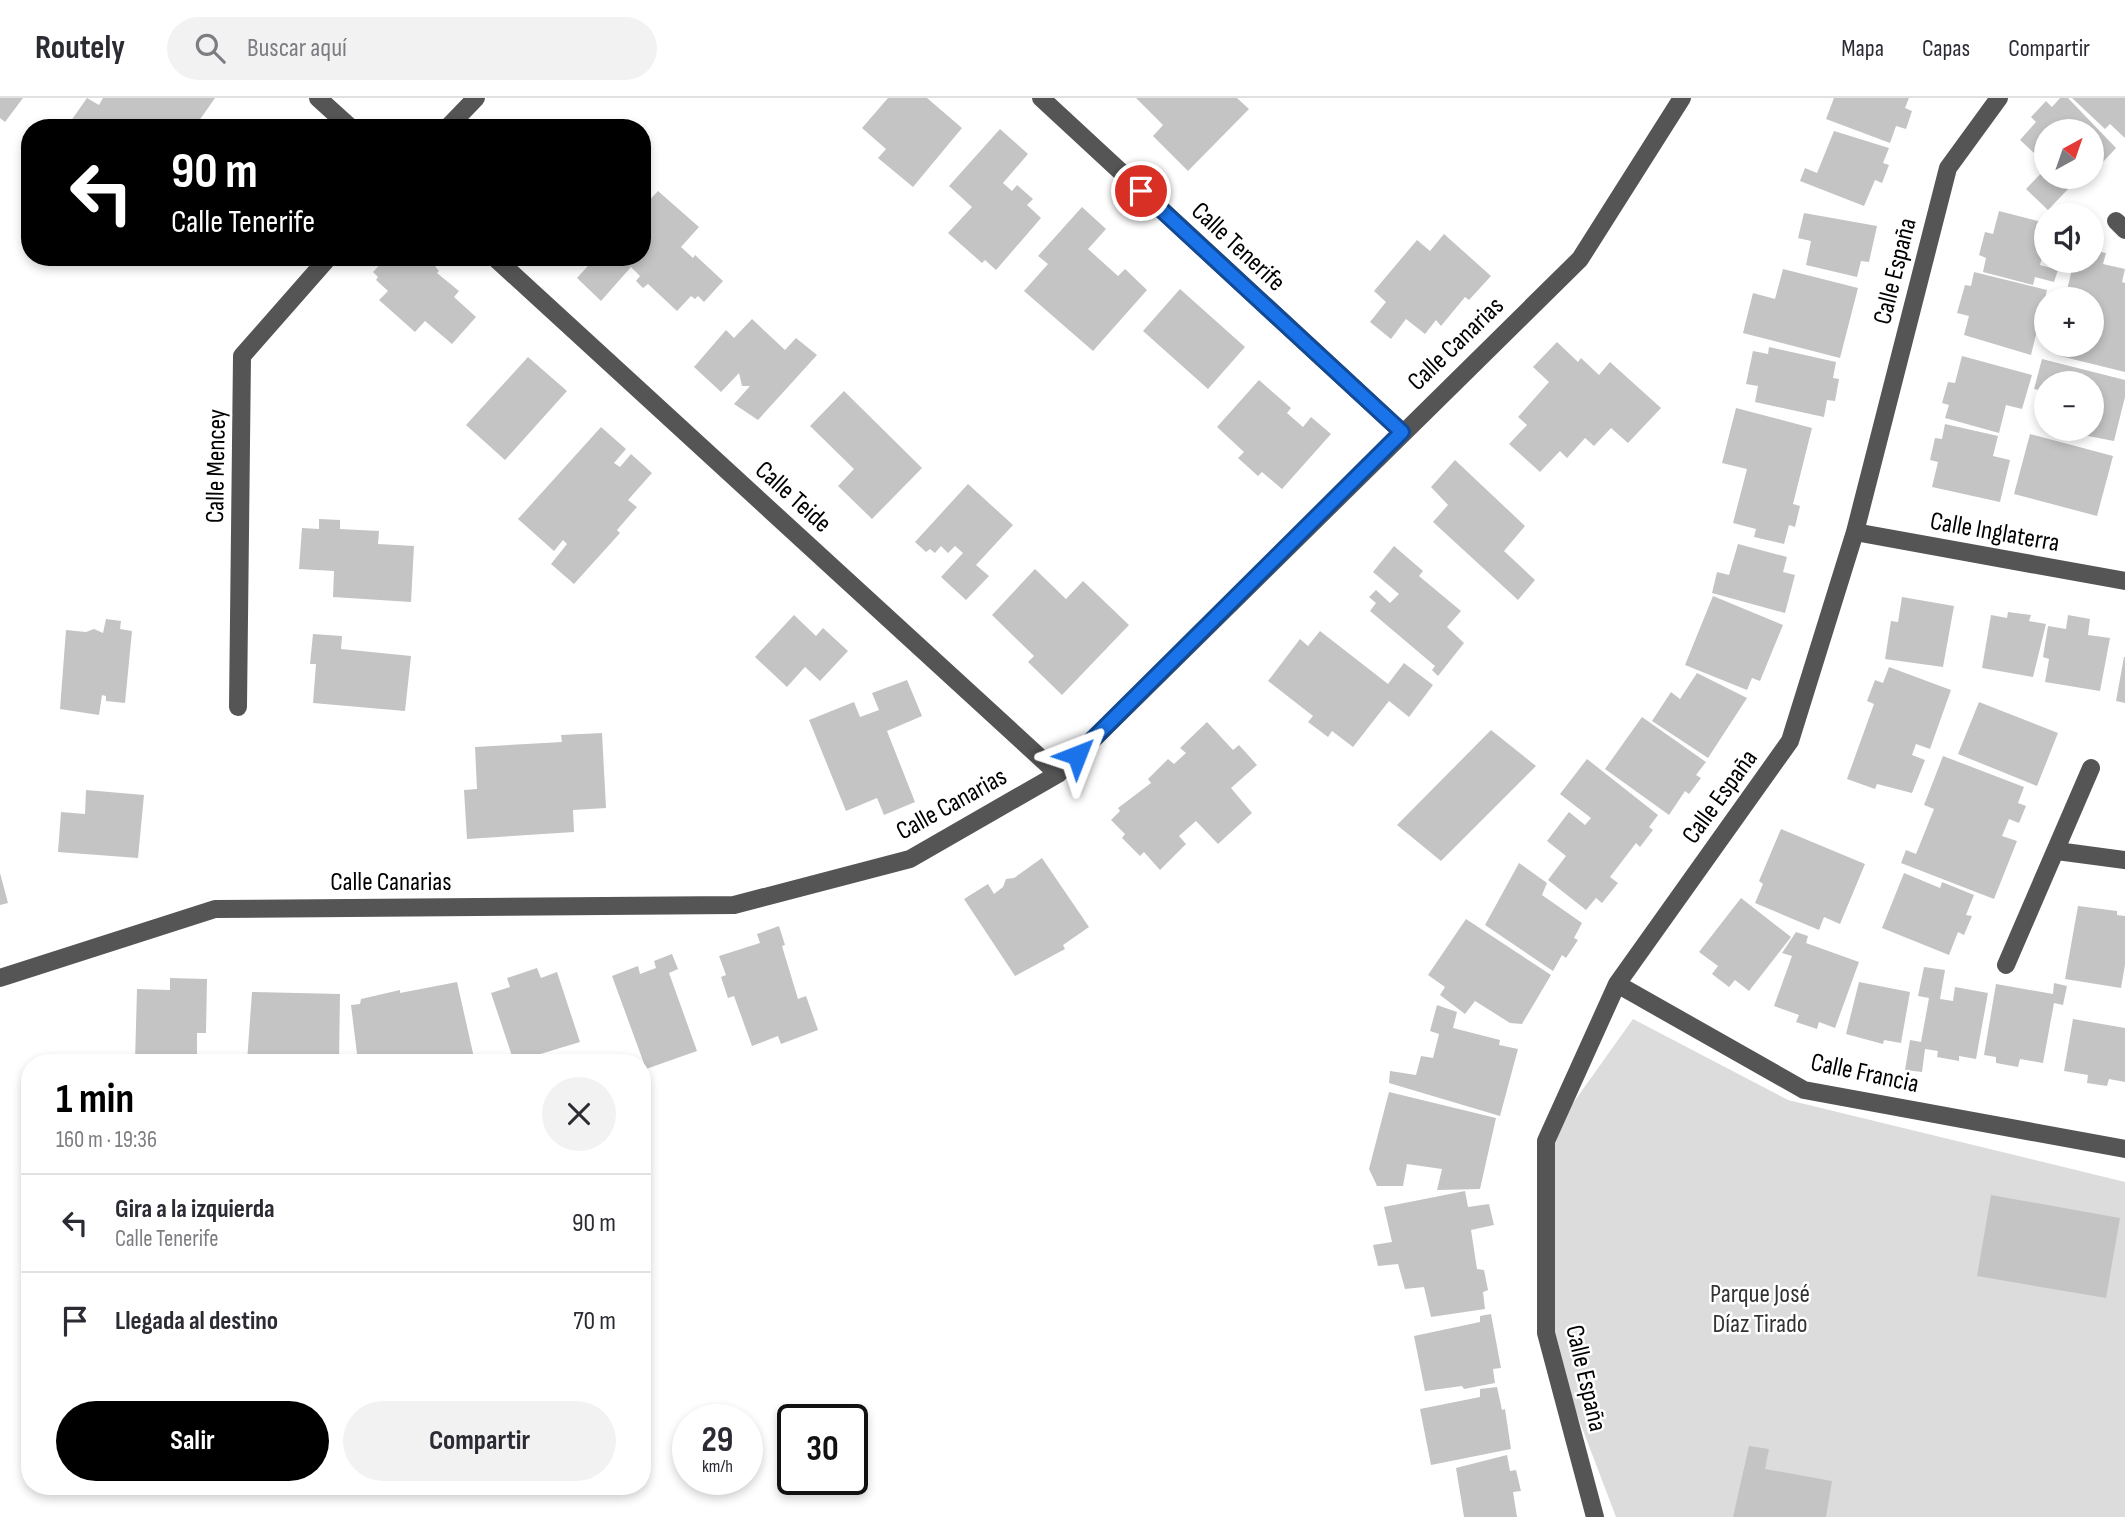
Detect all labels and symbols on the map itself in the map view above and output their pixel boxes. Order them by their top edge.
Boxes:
north arrow [2034,119,2104,189]
pin [1111,161,1171,221]
street label: Calle Tenerife [1185,196,1291,298]
street label: Calle España [1867,215,1924,328]
street label: Calle Canarias [1402,291,1510,397]
street label: Calle Mencey [200,409,233,523]
street label: Calle Teide [748,455,838,539]
street label: Calle Inglaterra [1928,506,2062,559]
position arrow [1040,718,1114,792]
street label: Calle España [1676,744,1765,850]
street label: Calle Canarias [891,761,1012,847]
street label: Calle Canarias [330,867,452,898]
street label: Calle Francia [1808,1047,1922,1100]
park label: Parque José Díaz Tirado [1710,1279,1810,1340]
street label: Calle España [1558,1322,1613,1435]
speed limit sign: 30 [777,1404,868,1495]

